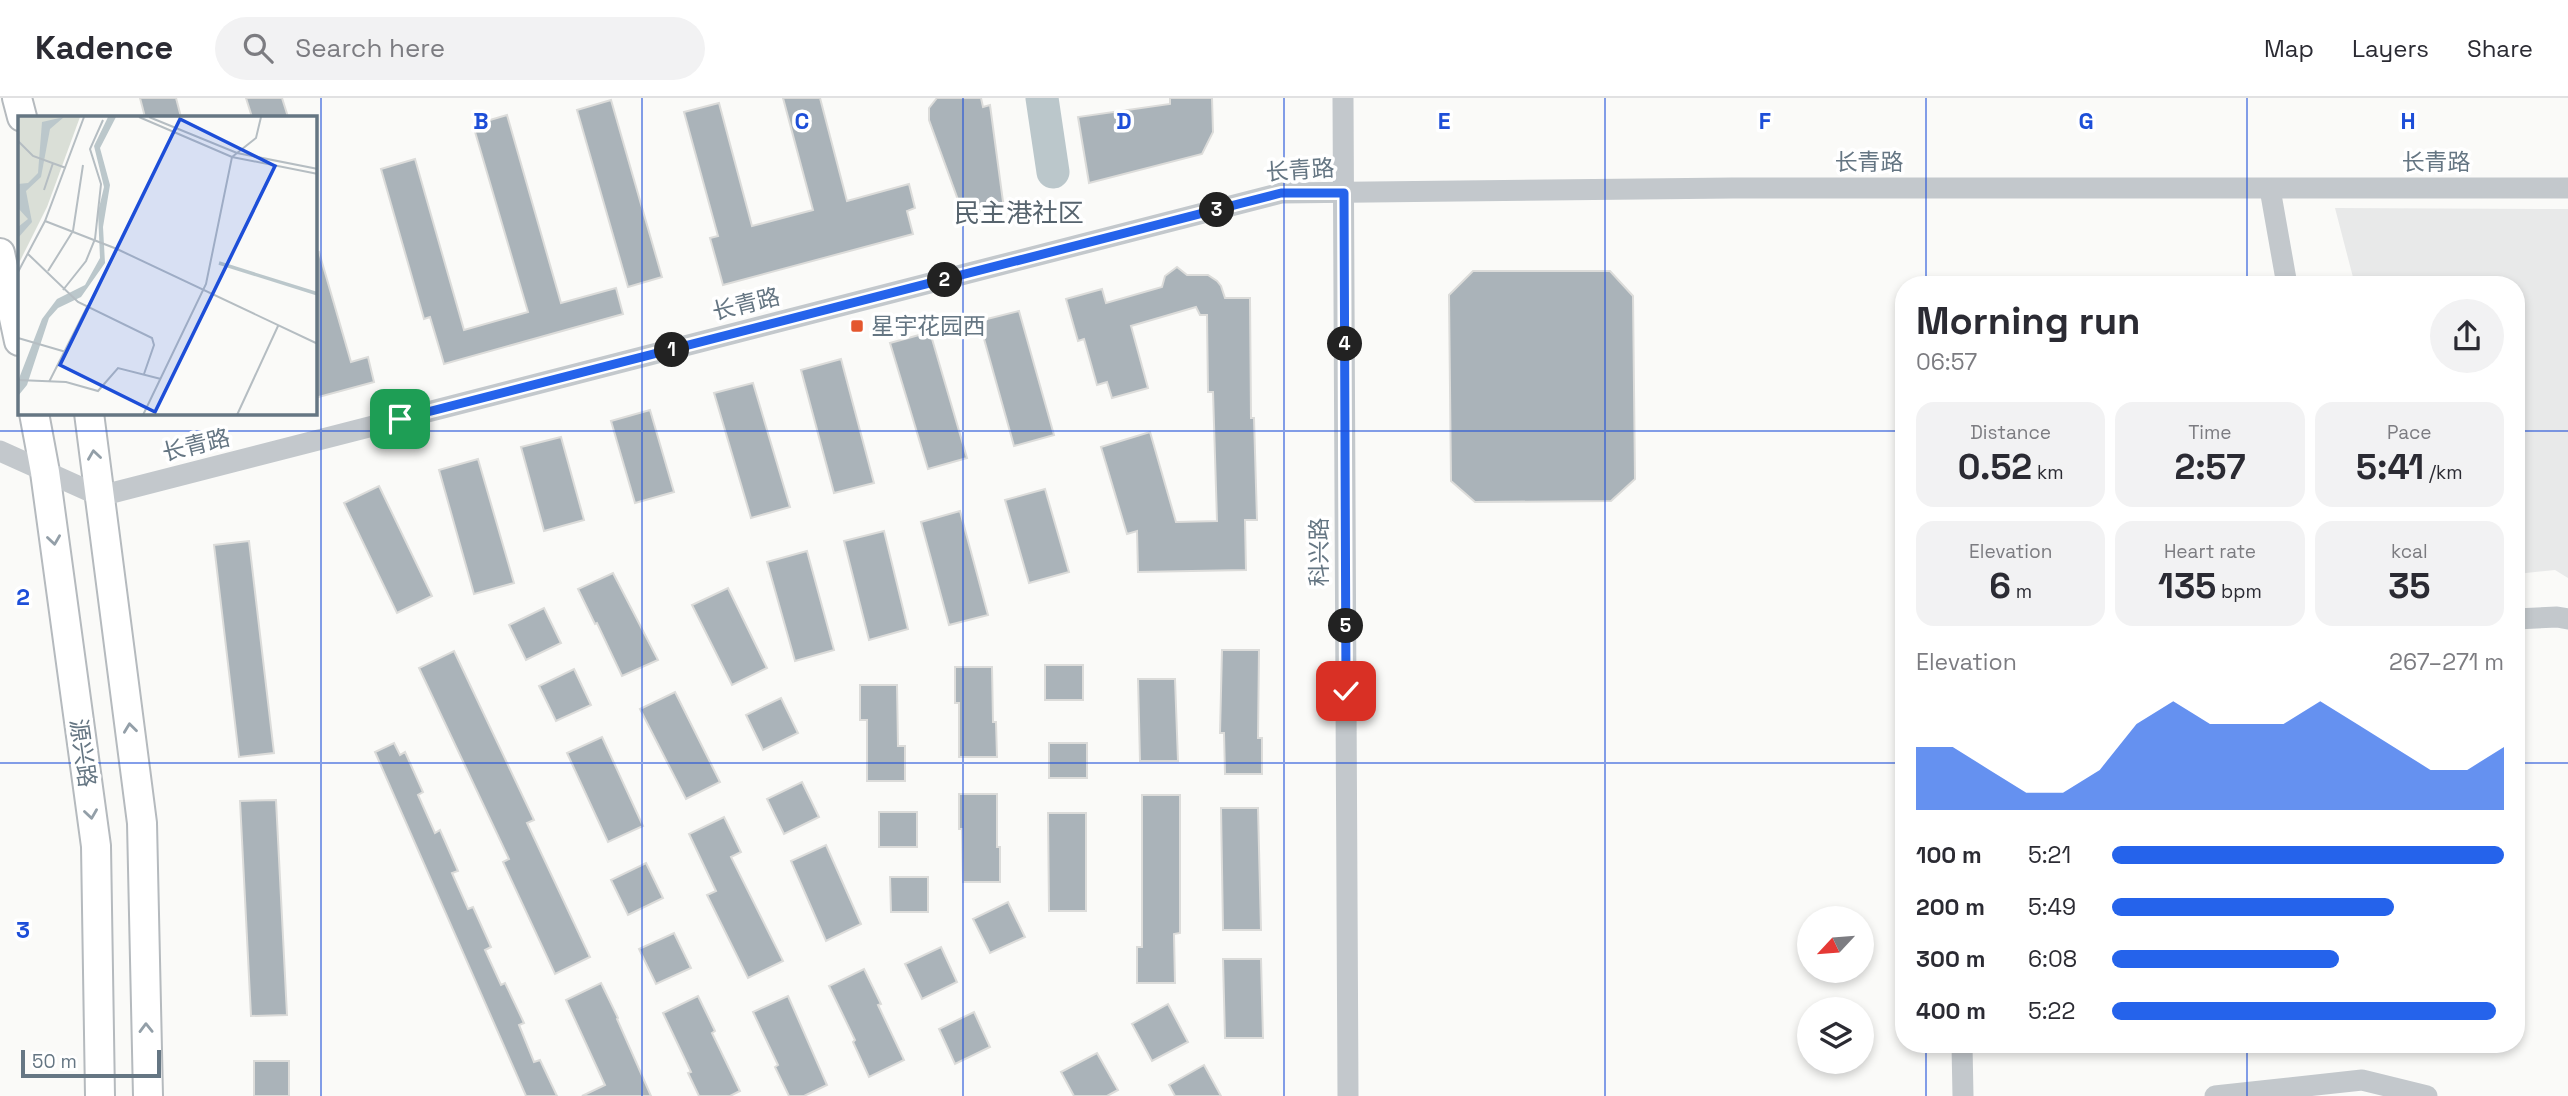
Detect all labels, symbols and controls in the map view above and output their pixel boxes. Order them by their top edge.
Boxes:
search box [215,17,705,80]
text: Kadence [35,27,173,69]
icon: search [239,29,277,67]
text: Search here [295,31,445,65]
text: Map [2264,33,2314,64]
text: Layers [2352,33,2429,64]
text: Share [2467,33,2533,64]
text: B [473,106,489,136]
text: C [795,106,809,136]
text: D [1116,106,1132,136]
text: E [1438,106,1450,136]
text: F [1759,106,1771,136]
text: G [2078,106,2094,136]
text: H [2400,106,2416,136]
inset map [18,116,317,415]
street label: 长青路 [1835,147,1904,177]
street label: 长青路 [2402,147,2471,177]
street label: 长青路 [1265,153,1335,187]
pin: 3 [1200,192,1234,228]
district label: 民主港社区 [954,196,1084,230]
text: 3 [1211,197,1222,222]
pin: 2 [928,262,962,298]
text: 2 [939,267,950,292]
street label: 长青路 [709,281,783,327]
text: Morning run [1916,297,2141,345]
button: share [2430,299,2504,373]
place label: 星宇花园西 [871,311,986,341]
marker: 星宇花园西 [849,318,865,334]
pin: 4 [1328,327,1362,362]
text: 4 [1338,331,1351,356]
pin: 1 [654,332,690,368]
text: 1 [667,337,676,362]
text: 06:57 [1916,347,1977,377]
pin [370,389,430,449]
icon: arrive [381,400,419,438]
text: Distance [1970,420,2051,445]
text: Time [2188,420,2232,445]
text: Pace [2387,420,2432,445]
street label: 长青路 [159,422,233,468]
text: 0.52 [1958,445,2032,489]
text: 2:57 [2174,445,2246,489]
text: 5:41 [2356,445,2424,489]
one-way arrow [87,449,102,461]
text: km [2032,460,2063,485]
text: /km [2424,460,2463,485]
street label: 科兴路 [1304,518,1334,587]
one-way arrow [47,534,62,546]
text: Elevation [1969,539,2052,564]
text: Heart rate [2164,539,2256,564]
text: kcal [2391,539,2428,564]
text: 6 [1989,564,2011,608]
text: 135 [2158,564,2216,608]
text: 35 [2388,564,2430,608]
text: m [2011,579,2032,604]
text: bpm [2216,579,2262,604]
text: 2 [16,582,30,612]
pin: 5 [1328,608,1364,644]
text: 5 [1340,613,1351,638]
text: Elevation [1916,647,2017,677]
text: 267–271 m [2389,647,2504,677]
pin [1316,661,1376,721]
icon: check [1327,672,1365,710]
street label: 源兴路 [63,717,103,789]
one-way arrow [122,722,137,733]
one-way arrow [84,808,99,820]
text: 100 m [1916,840,1982,870]
text: 5:21 [2028,840,2071,870]
text: 200 m [1916,892,1985,922]
text: 5:49 [2028,892,2076,922]
north arrow [1797,906,1874,984]
map controls [1797,906,1874,1074]
text: 3 [16,915,30,945]
text: 300 m [1916,944,1985,974]
text: 6:08 [2028,944,2077,974]
text: 400 m [1916,996,1986,1026]
text: 5:22 [2028,996,2075,1026]
button: layers [1797,997,1874,1074]
one-way arrow [139,1022,154,1033]
scale bar [21,1047,161,1079]
text: 50 m [32,1049,77,1074]

